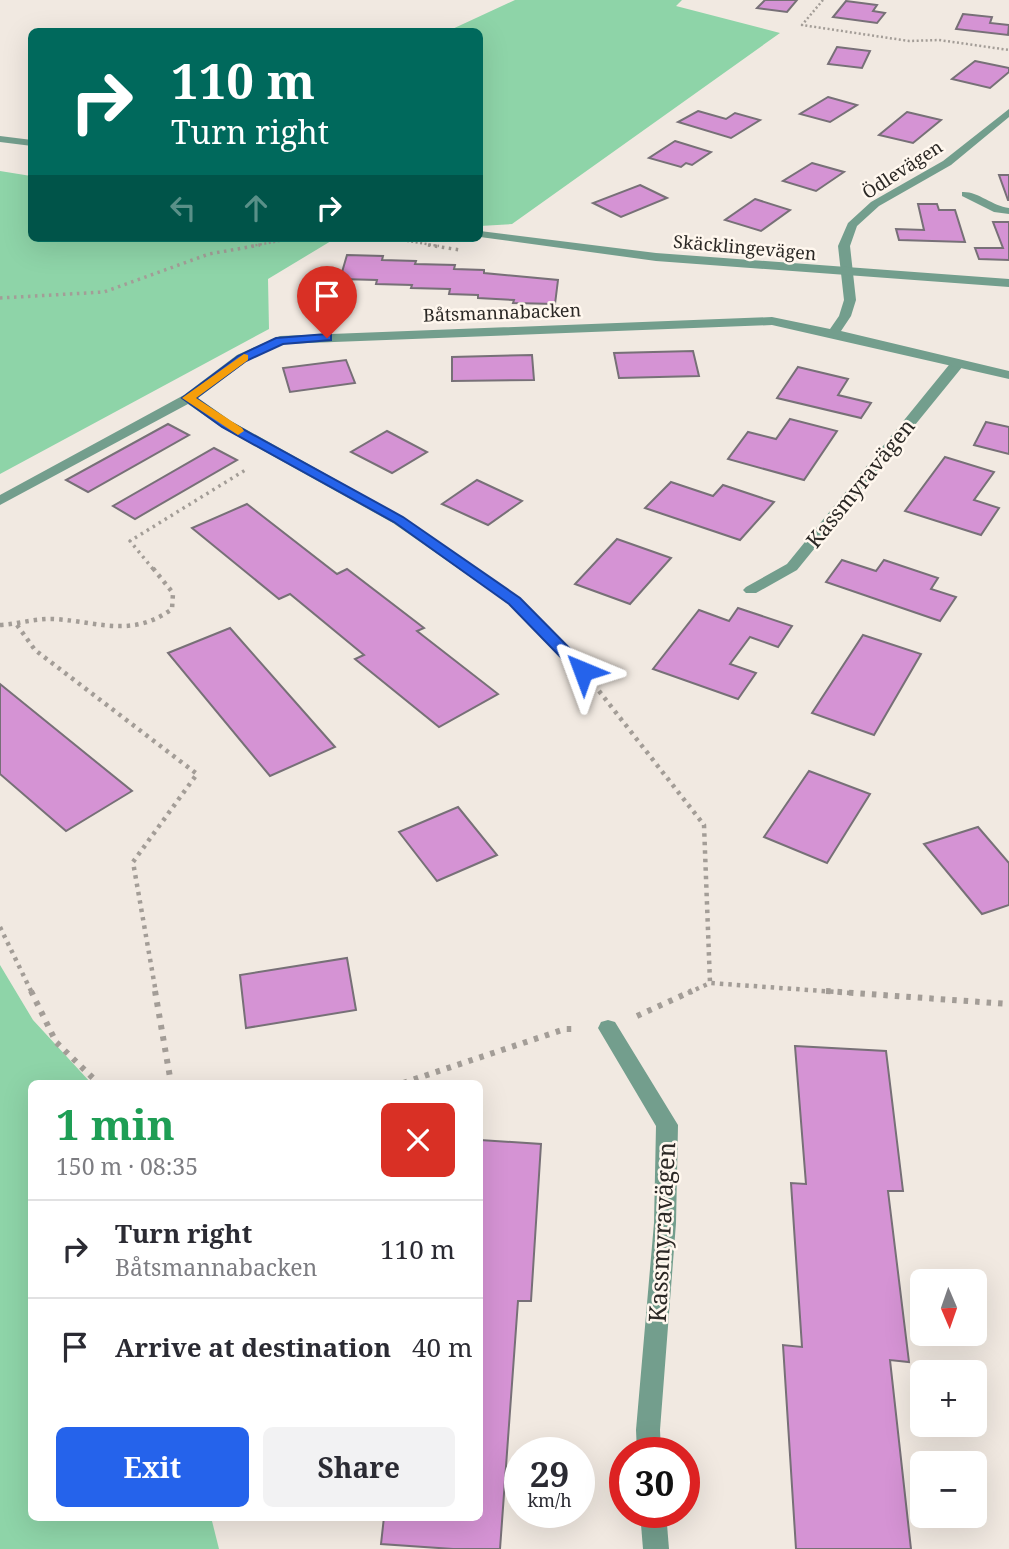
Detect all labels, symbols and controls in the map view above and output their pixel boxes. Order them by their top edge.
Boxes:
text: 110 m [171,47,315,113]
icon: right [56,56,147,147]
text: Turn right [171,110,329,153]
street label: Ödlevägen [857,134,947,204]
icon: left [164,189,202,227]
icon: ahead [237,189,275,227]
icon: right [310,189,348,227]
street label: Skäcklingevägen [672,229,818,265]
pin [297,266,357,338]
icon: arrive [308,277,346,315]
street label: Båtsmannabacken [422,297,582,327]
street label: Kassmyravägen [799,413,921,553]
position arrow [546,634,620,708]
text: 1 min [56,1095,175,1152]
button: close [381,1103,455,1177]
street label: Kassmyravägen [640,1141,682,1323]
text: 150 m · 08:35 [56,1150,198,1182]
text: Turn right [115,1215,252,1251]
icon: right [56,1230,94,1268]
text: 110 m [380,1231,455,1267]
text: Båtsmannabacken [115,1251,317,1283]
north arrow [910,1269,987,1346]
map controls [910,1269,987,1528]
icon: arrive [56,1328,94,1366]
text: Arrive at destination [115,1329,391,1365]
text: 40 m [412,1329,472,1365]
button: + [910,1360,987,1437]
button: Exit [56,1427,249,1507]
button: Share [263,1427,455,1507]
speed limit sign: 30 [609,1437,700,1528]
text: 29 [530,1450,569,1497]
button: − [910,1451,987,1528]
text: km/h [527,1488,572,1512]

